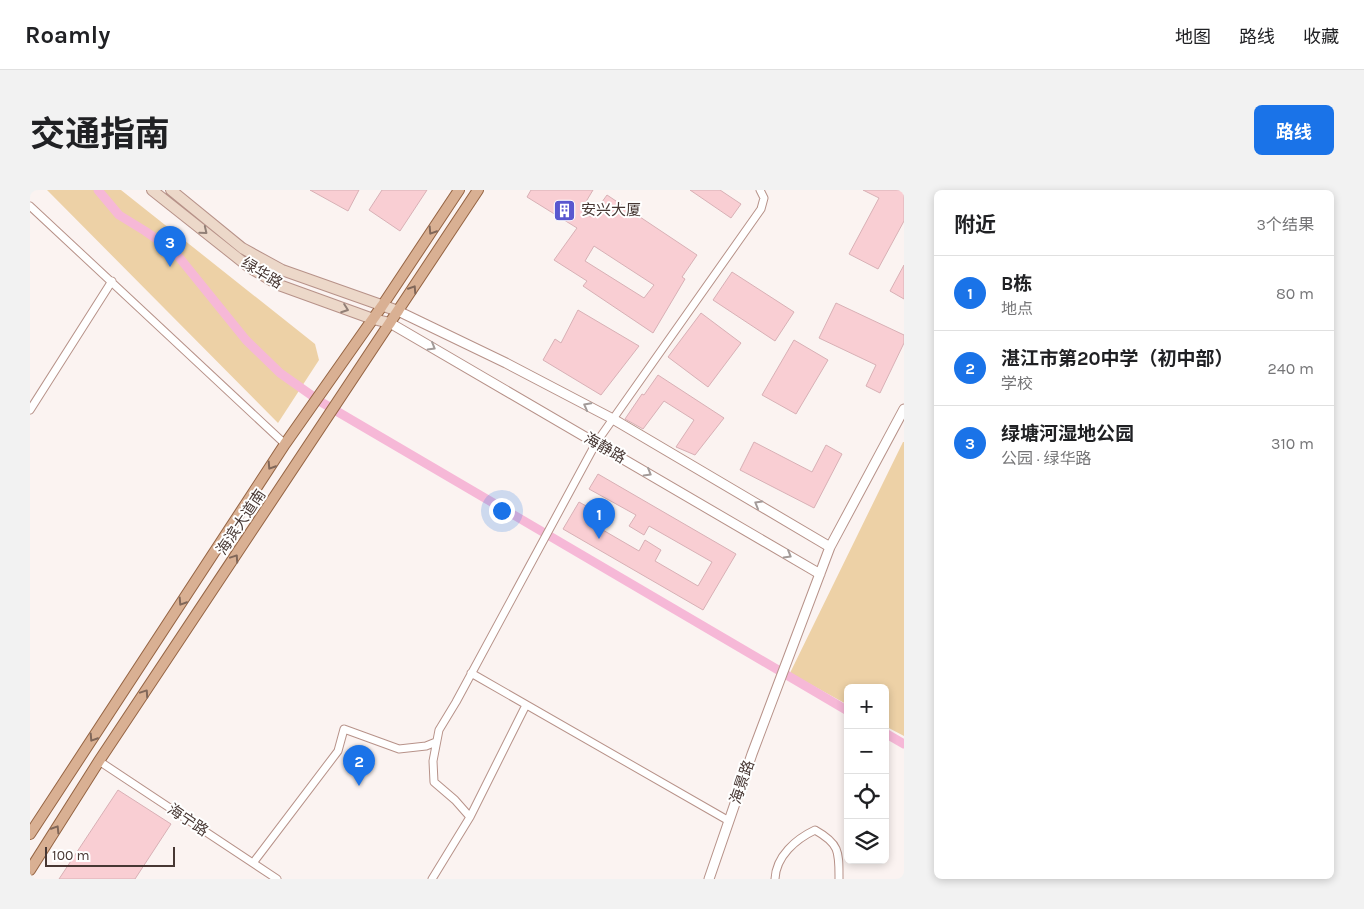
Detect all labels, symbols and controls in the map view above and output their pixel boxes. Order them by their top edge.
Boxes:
text: Roamly [25,21,110,49]
text: 地图 [1175,26,1211,48]
text: 路线 [1239,26,1275,48]
text: 收藏 [1303,26,1339,48]
button: 路线 [1254,105,1334,155]
text: 交通指南 [30,114,170,155]
building icon: 安兴大厦 [553,198,577,222]
place label: 安兴大厦 [581,201,641,219]
text: 附近 [954,213,996,237]
text: 3个结果 [1257,215,1314,234]
one-way arrow [429,225,438,234]
pin: 3 [154,226,186,267]
one-way arrow [198,226,207,234]
street label: 绿华路 [238,254,286,292]
text: B栋 [1001,273,1032,295]
text: 1 [967,284,973,303]
text: 80 m [1276,284,1314,303]
one-way arrow [407,285,416,295]
text: 地点 [1001,299,1033,318]
one-way arrow [340,303,349,313]
one-way arrow [426,341,435,351]
text: 湛江市第20中学（初中部） [1001,348,1234,370]
text: 2 [965,359,975,378]
text: 240 m [1268,359,1314,378]
text: 学校 [1001,374,1033,393]
one-way arrow [583,402,592,412]
text: 绿塘河湿地公园 [1001,423,1134,445]
street label: 海静路 [581,429,629,467]
text: 3 [965,434,975,453]
text: 310 m [1271,434,1314,453]
text: 公园 · 绿华路 [1001,449,1091,468]
one-way arrow [268,460,277,469]
one-way arrow [642,467,651,477]
street label: 海滨大道南 [213,486,269,558]
your location [489,498,515,524]
pin: 1 [583,498,615,539]
one-way arrow [755,501,764,511]
one-way arrow [782,549,791,559]
one-way arrow [229,554,238,563]
one-way arrow [179,596,188,605]
map controls [844,684,889,864]
button: + [844,684,889,729]
one-way arrow [139,689,148,699]
button: − [844,729,889,774]
one-way arrow [90,732,99,742]
pin: 2 [343,745,375,786]
street label: 海景路 [726,758,758,806]
button: locate [844,774,889,819]
street label: 海宁路 [164,800,212,840]
button: layers [844,819,889,864]
one-way arrow [50,825,59,835]
scale bar [45,844,175,867]
text: 100 m [52,847,90,864]

